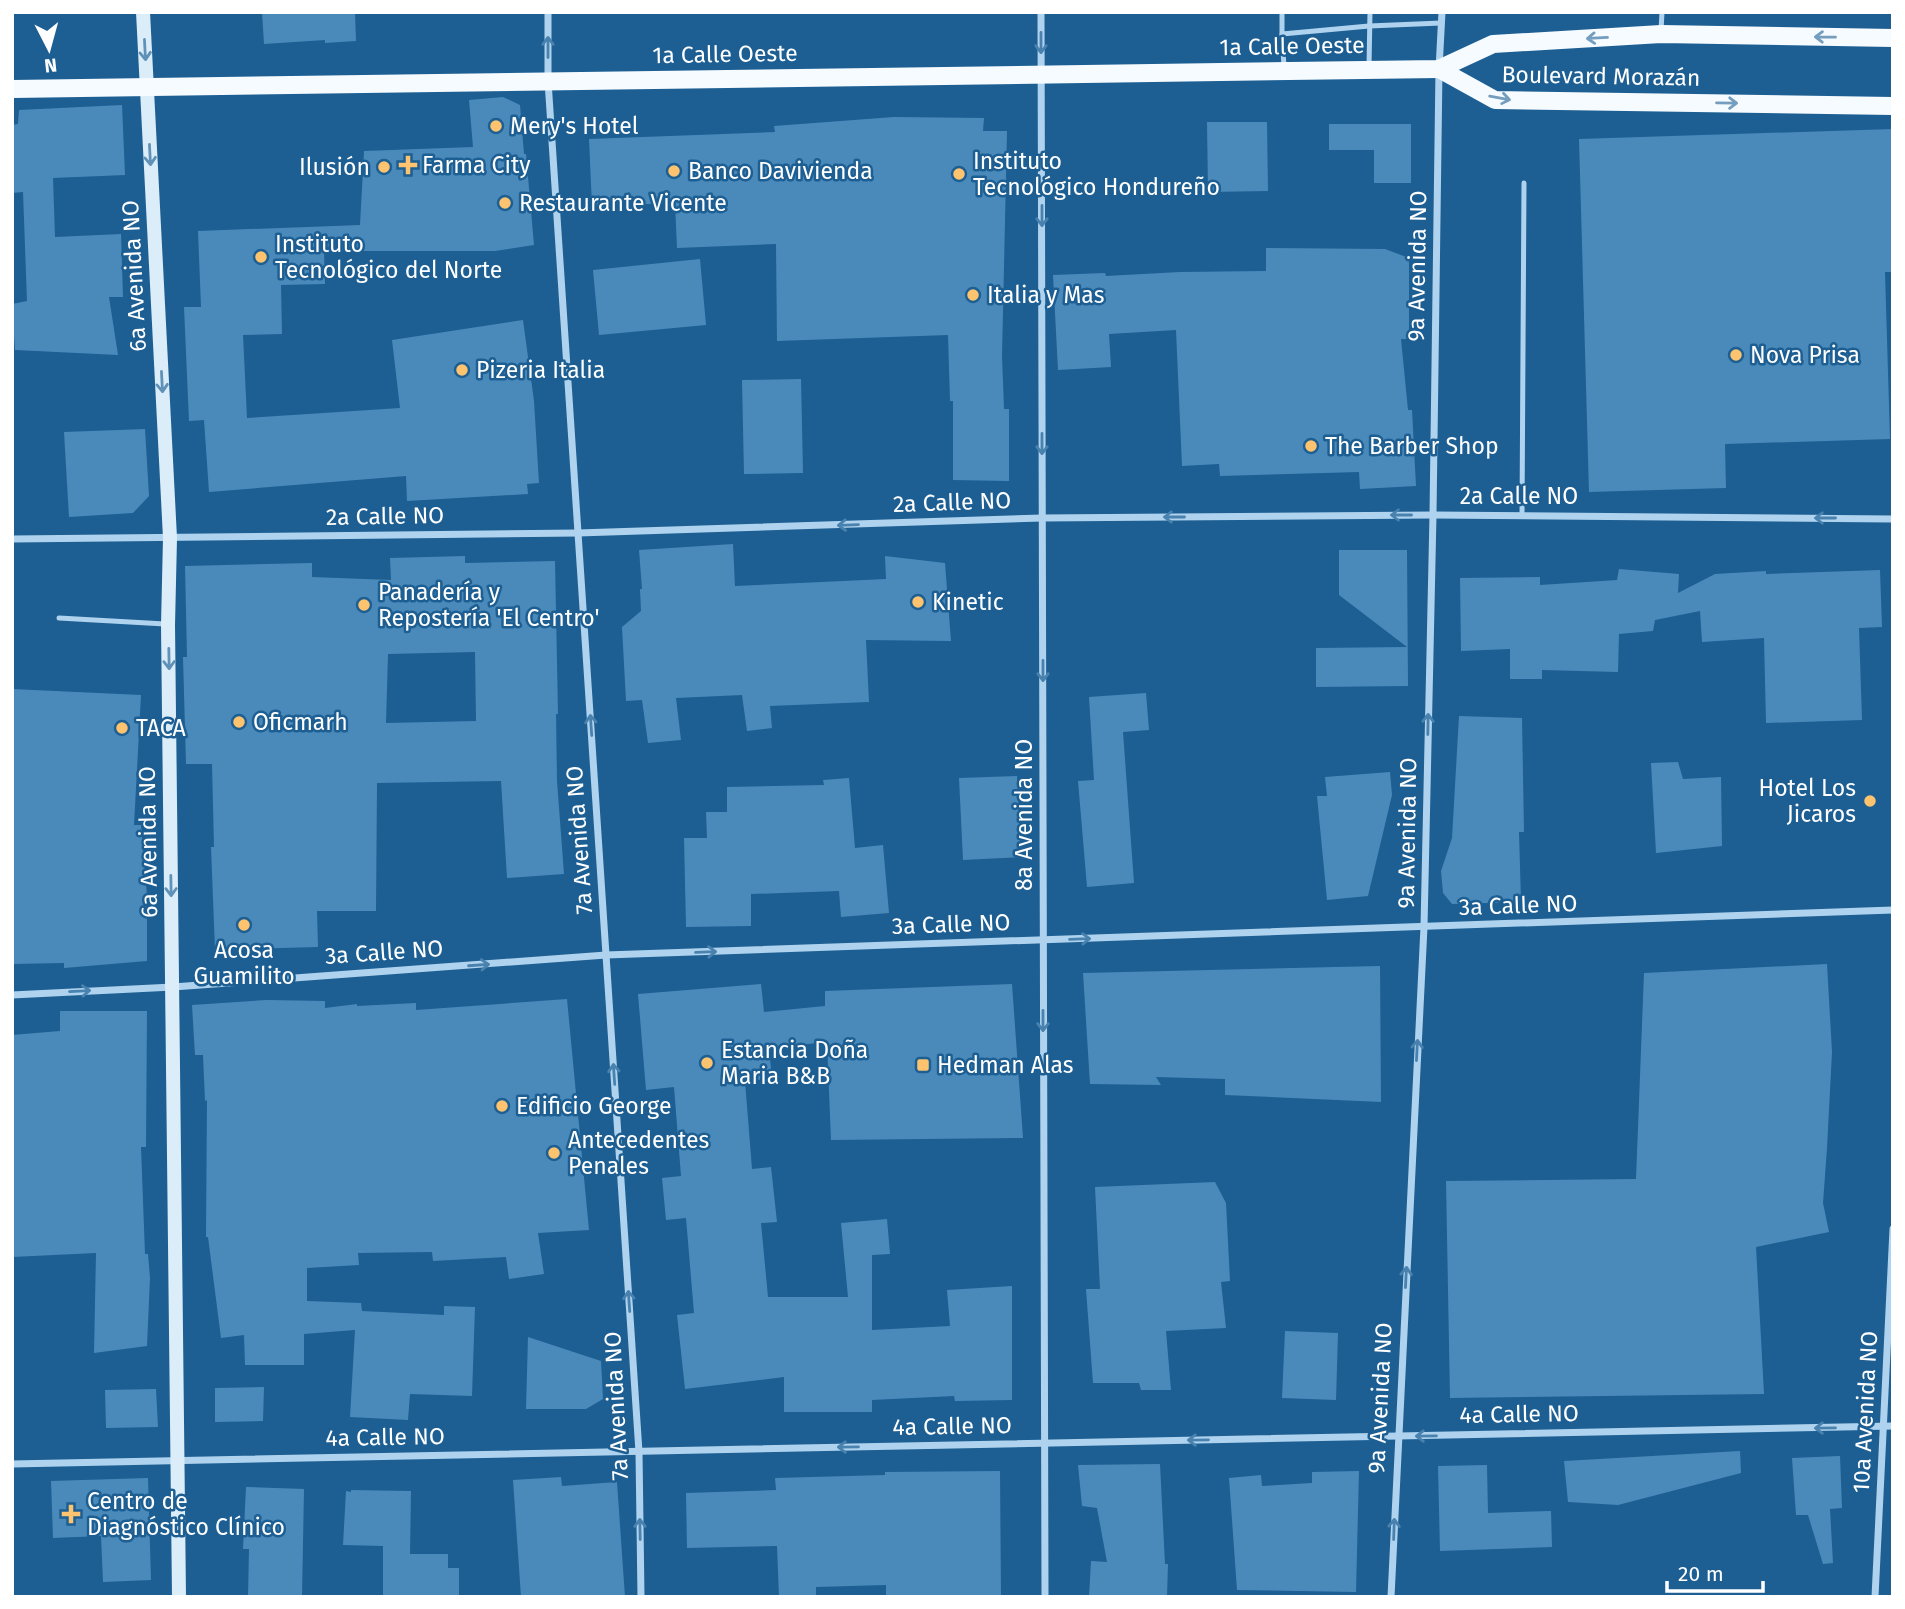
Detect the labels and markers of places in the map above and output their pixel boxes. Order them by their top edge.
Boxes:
place label: Mery's Hotel [510,112,639,140]
marker: Mery's Hotel [488,118,504,134]
place label: Instituto Tecnológico Hondureño [973,147,1220,201]
place label: Farma City [422,151,531,179]
place label: Ilusión [299,153,370,181]
marker: Farma City [400,157,416,173]
place label: Banco Davivienda [688,157,873,185]
marker: Ilusión [376,159,392,175]
marker: Banco Davivienda [666,163,682,179]
marker: Instituto Tecnológico Hondureño [951,166,967,182]
place label: Restaurante Vicente [519,189,727,217]
marker: Restaurante Vicente [497,195,513,211]
place label: Instituto Tecnológico del Norte [275,230,502,284]
marker: Instituto Tecnológico del Norte [253,249,269,265]
place label: Italia y Mas [987,281,1104,309]
marker: Italia y Mas [965,287,981,303]
place label: Nova Prisa [1750,341,1860,369]
marker: Nova Prisa [1728,347,1744,363]
place label: Pizeria Italia [476,356,605,384]
marker: Pizeria Italia [454,362,470,378]
place label: The Barber Shop [1325,432,1499,460]
marker: The Barber Shop [1303,438,1319,454]
place label: Panadería y Repostería 'El Centro' [378,578,600,632]
place label: Kinetic [932,588,1004,616]
marker: Kinetic [910,594,926,610]
marker: Panadería y Repostería 'El Centro' [356,597,372,613]
place label: Oficmarh [253,708,348,736]
place label: TACA [136,714,187,742]
marker: Oficmarh [231,714,247,730]
marker: TACA [114,720,130,736]
place label: Hotel Los Jicaros [1759,774,1856,828]
marker: Hotel Los Jicaros [1862,793,1878,809]
marker: Acosa Guamilito [236,917,252,933]
place label: Acosa Guamilito [193,936,295,990]
place label: Estancia Doña Maria B&B [721,1036,868,1090]
place label: Hedman Alas [937,1051,1074,1079]
marker: Estancia Doña Maria B&B [699,1055,715,1071]
marker: Hedman Alas [915,1057,931,1073]
place label: Edificio George [516,1092,671,1120]
marker: Edificio George [494,1098,510,1114]
place label: Antecedentes Penales [568,1126,709,1180]
marker: Antecedentes Penales [546,1145,562,1161]
place label: Centro de Diagnóstico Clínico [87,1487,285,1541]
marker: Centro de Diagnóstico Clínico [61,1504,81,1524]

